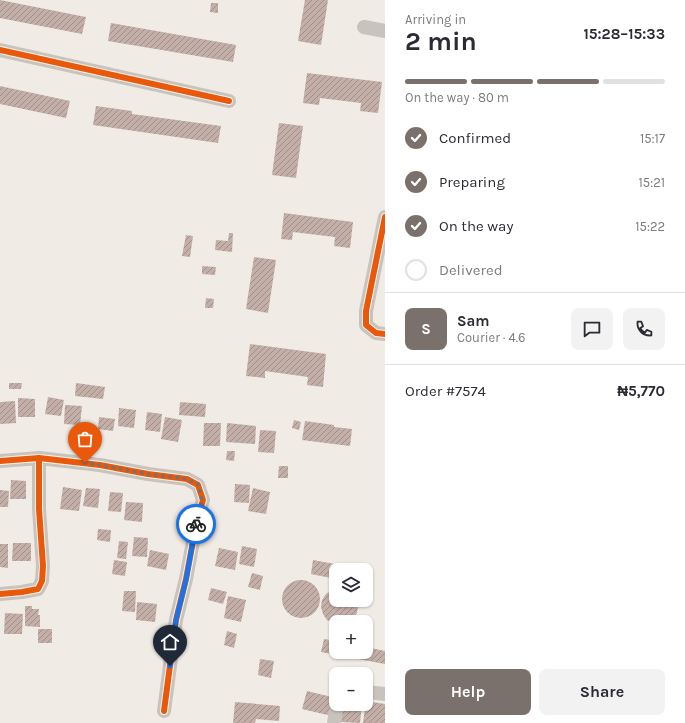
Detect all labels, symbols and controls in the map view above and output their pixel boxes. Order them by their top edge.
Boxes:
text: Arriving in [405,12,466,27]
text: 15:28–15:33 [583,25,665,43]
text: 2 min [405,26,477,57]
text: On the way · 80 m [405,90,509,105]
icon: check [405,127,427,149]
text: Confirmed [439,129,511,147]
text: 15:17 [640,131,665,146]
icon: check [405,171,427,193]
text: Preparing [439,173,505,191]
text: 15:21 [639,175,665,190]
icon: check [405,215,427,237]
text: On the way [439,217,513,235]
text: 15:22 [635,219,665,234]
text: Delivered [439,261,503,279]
button: chat [571,308,613,350]
button: phone [623,308,665,350]
text: Sam [457,312,490,330]
text: S [421,320,431,338]
text: Courier · 4.6 [457,330,525,345]
text: Order #7574 [405,382,486,400]
text: ₦5,770 [617,382,665,400]
pin [68,422,102,463]
icon: bag [74,428,96,450]
courier [176,504,216,544]
icon: bike [185,513,207,535]
map controls [329,563,373,711]
button: layers [329,563,373,607]
button: + [329,615,373,659]
pin [153,625,187,666]
icon: home [159,631,181,653]
button: − [329,667,373,711]
button: Help [405,669,531,715]
button: Share [539,669,665,715]

